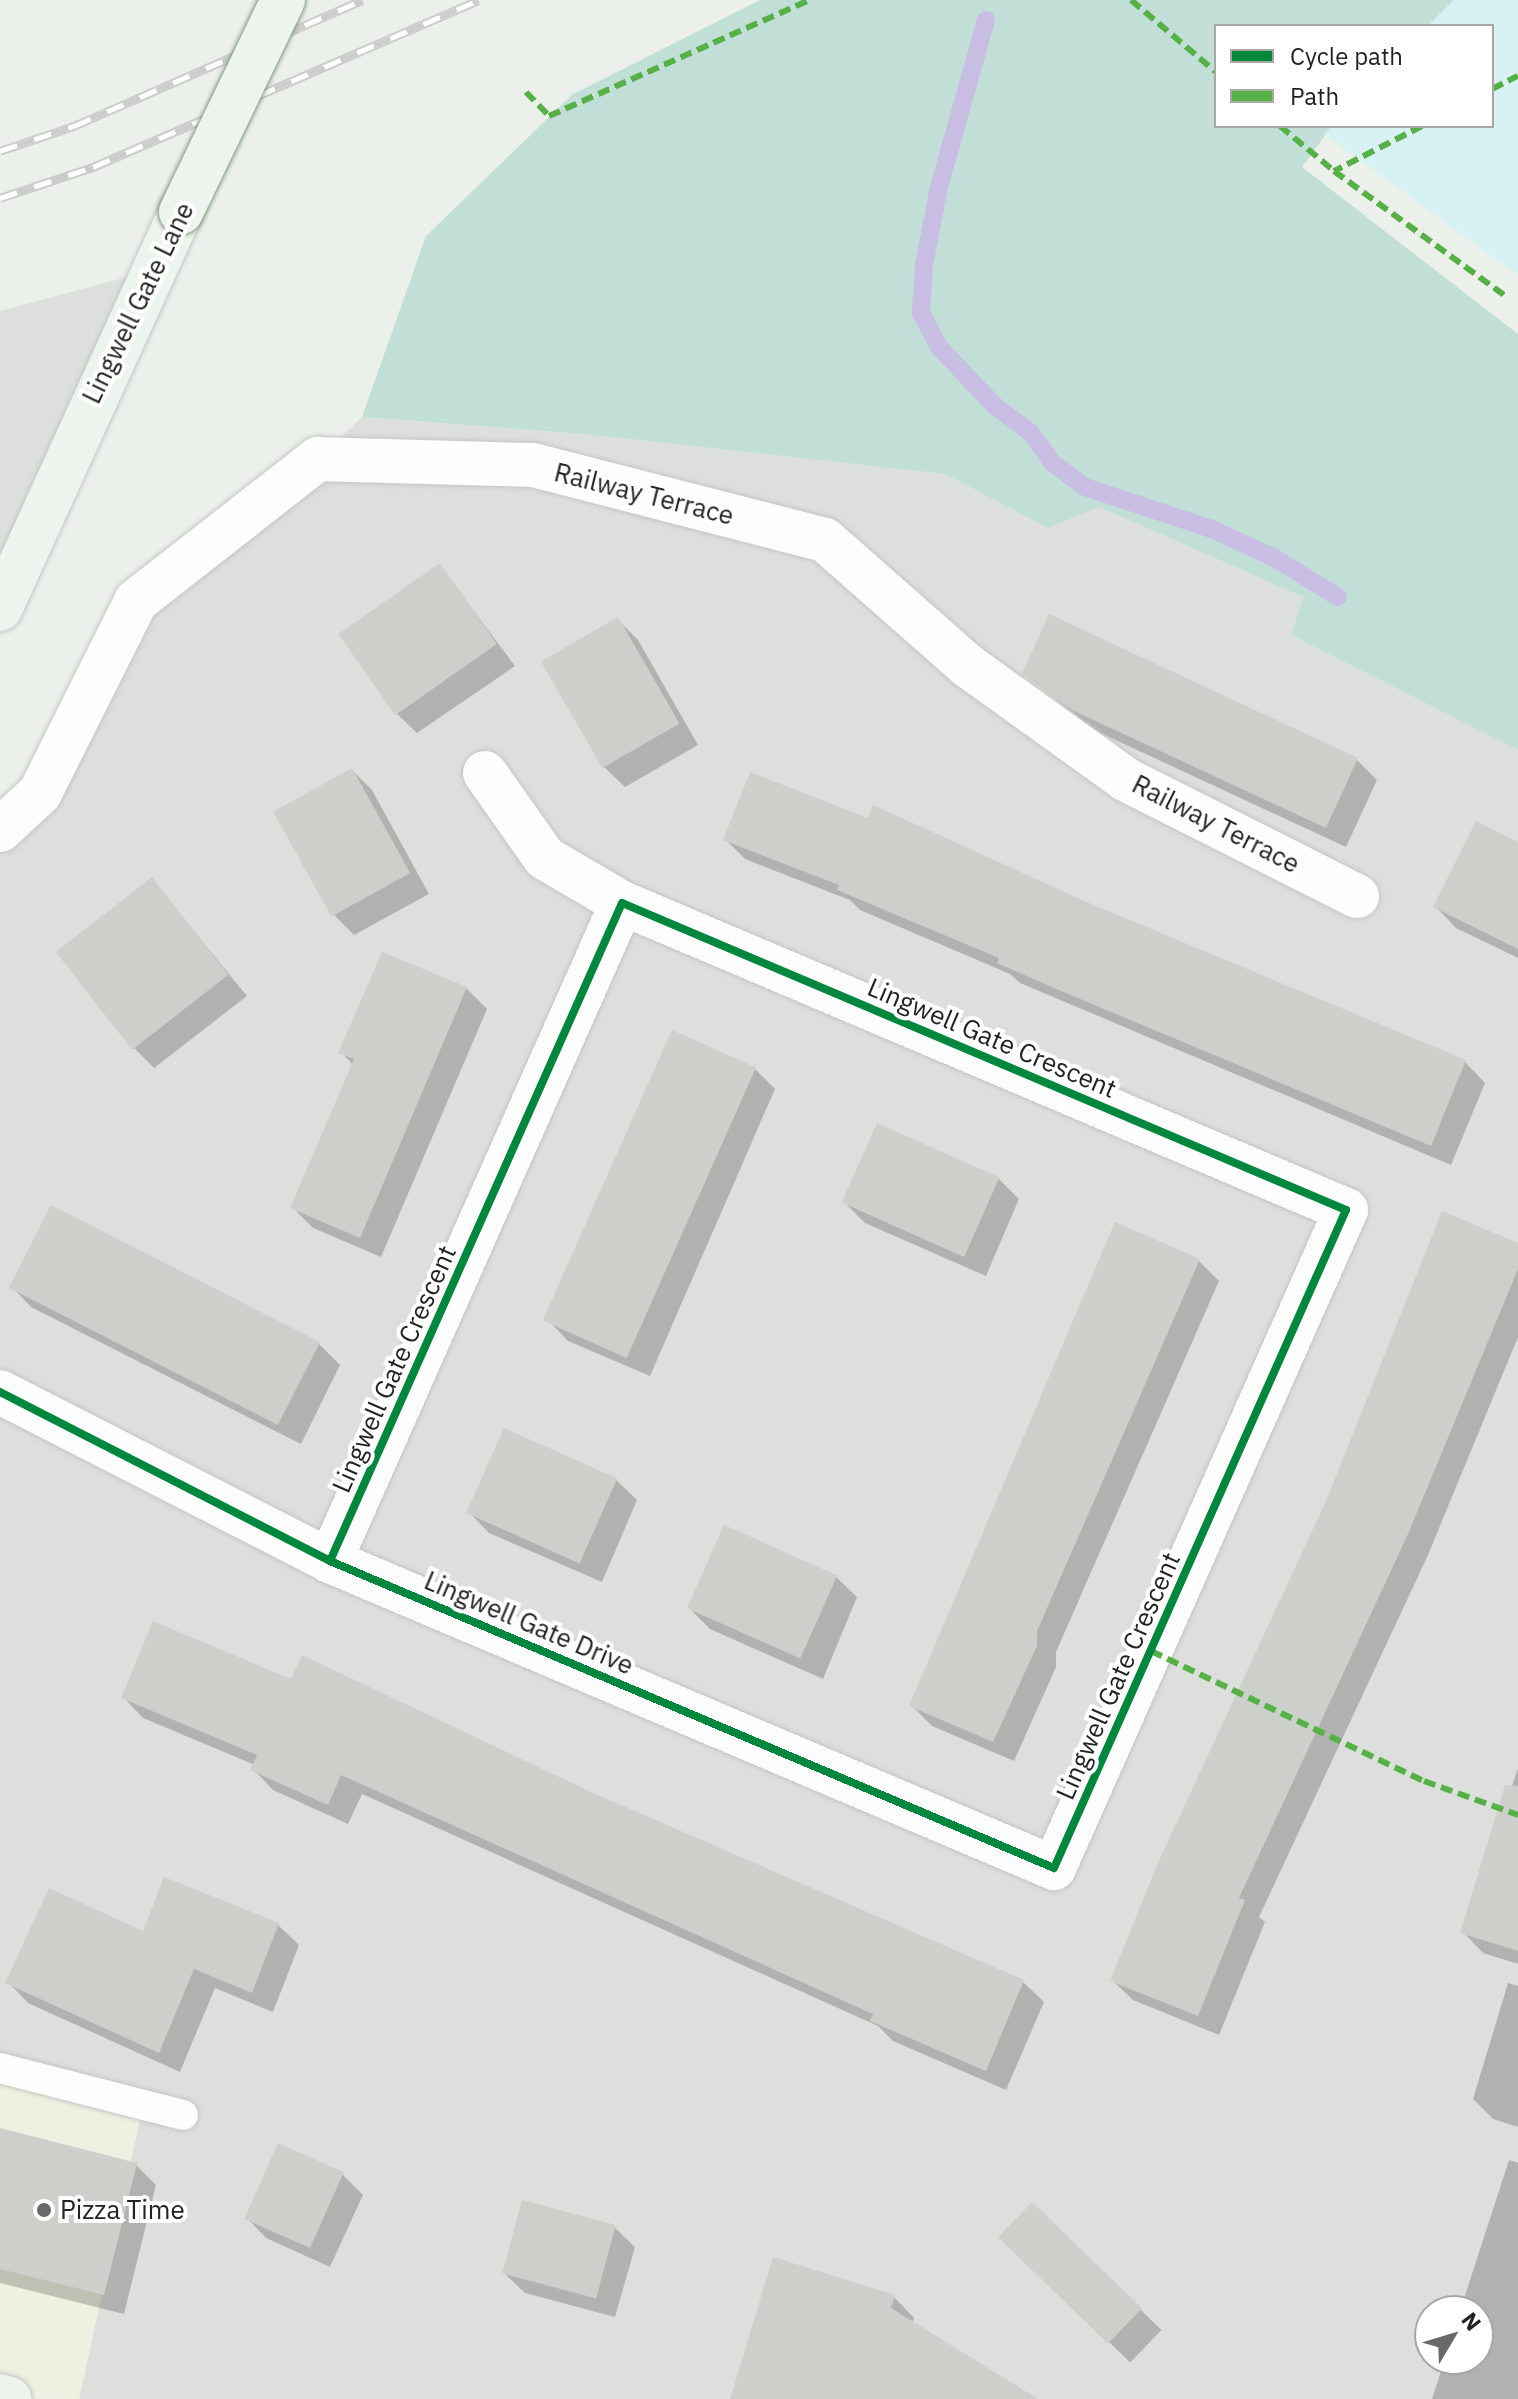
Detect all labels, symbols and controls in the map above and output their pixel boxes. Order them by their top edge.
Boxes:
legend [1214,24,1494,128]
text: Cycle path [1290,40,1403,72]
text: Path [1290,80,1339,112]
street label: Lingwell Gate Lane [76,197,200,409]
street label: Railway Terrace [551,457,737,531]
street label: Railway Terrace [1127,768,1305,880]
street label: Lingwell Gate Crescent [863,971,1121,1105]
street label: Lingwell Gate Crescent [325,1241,463,1497]
street label: Lingwell Gate Crescent [1049,1548,1187,1804]
street label: Lingwell Gate Drive [420,1565,638,1681]
place label: Pizza Time [60,2194,185,2226]
marker: Pizza Time [35,2201,53,2219]
north arrow [1414,2295,1494,2375]
text: N [1455,2306,1488,2336]

